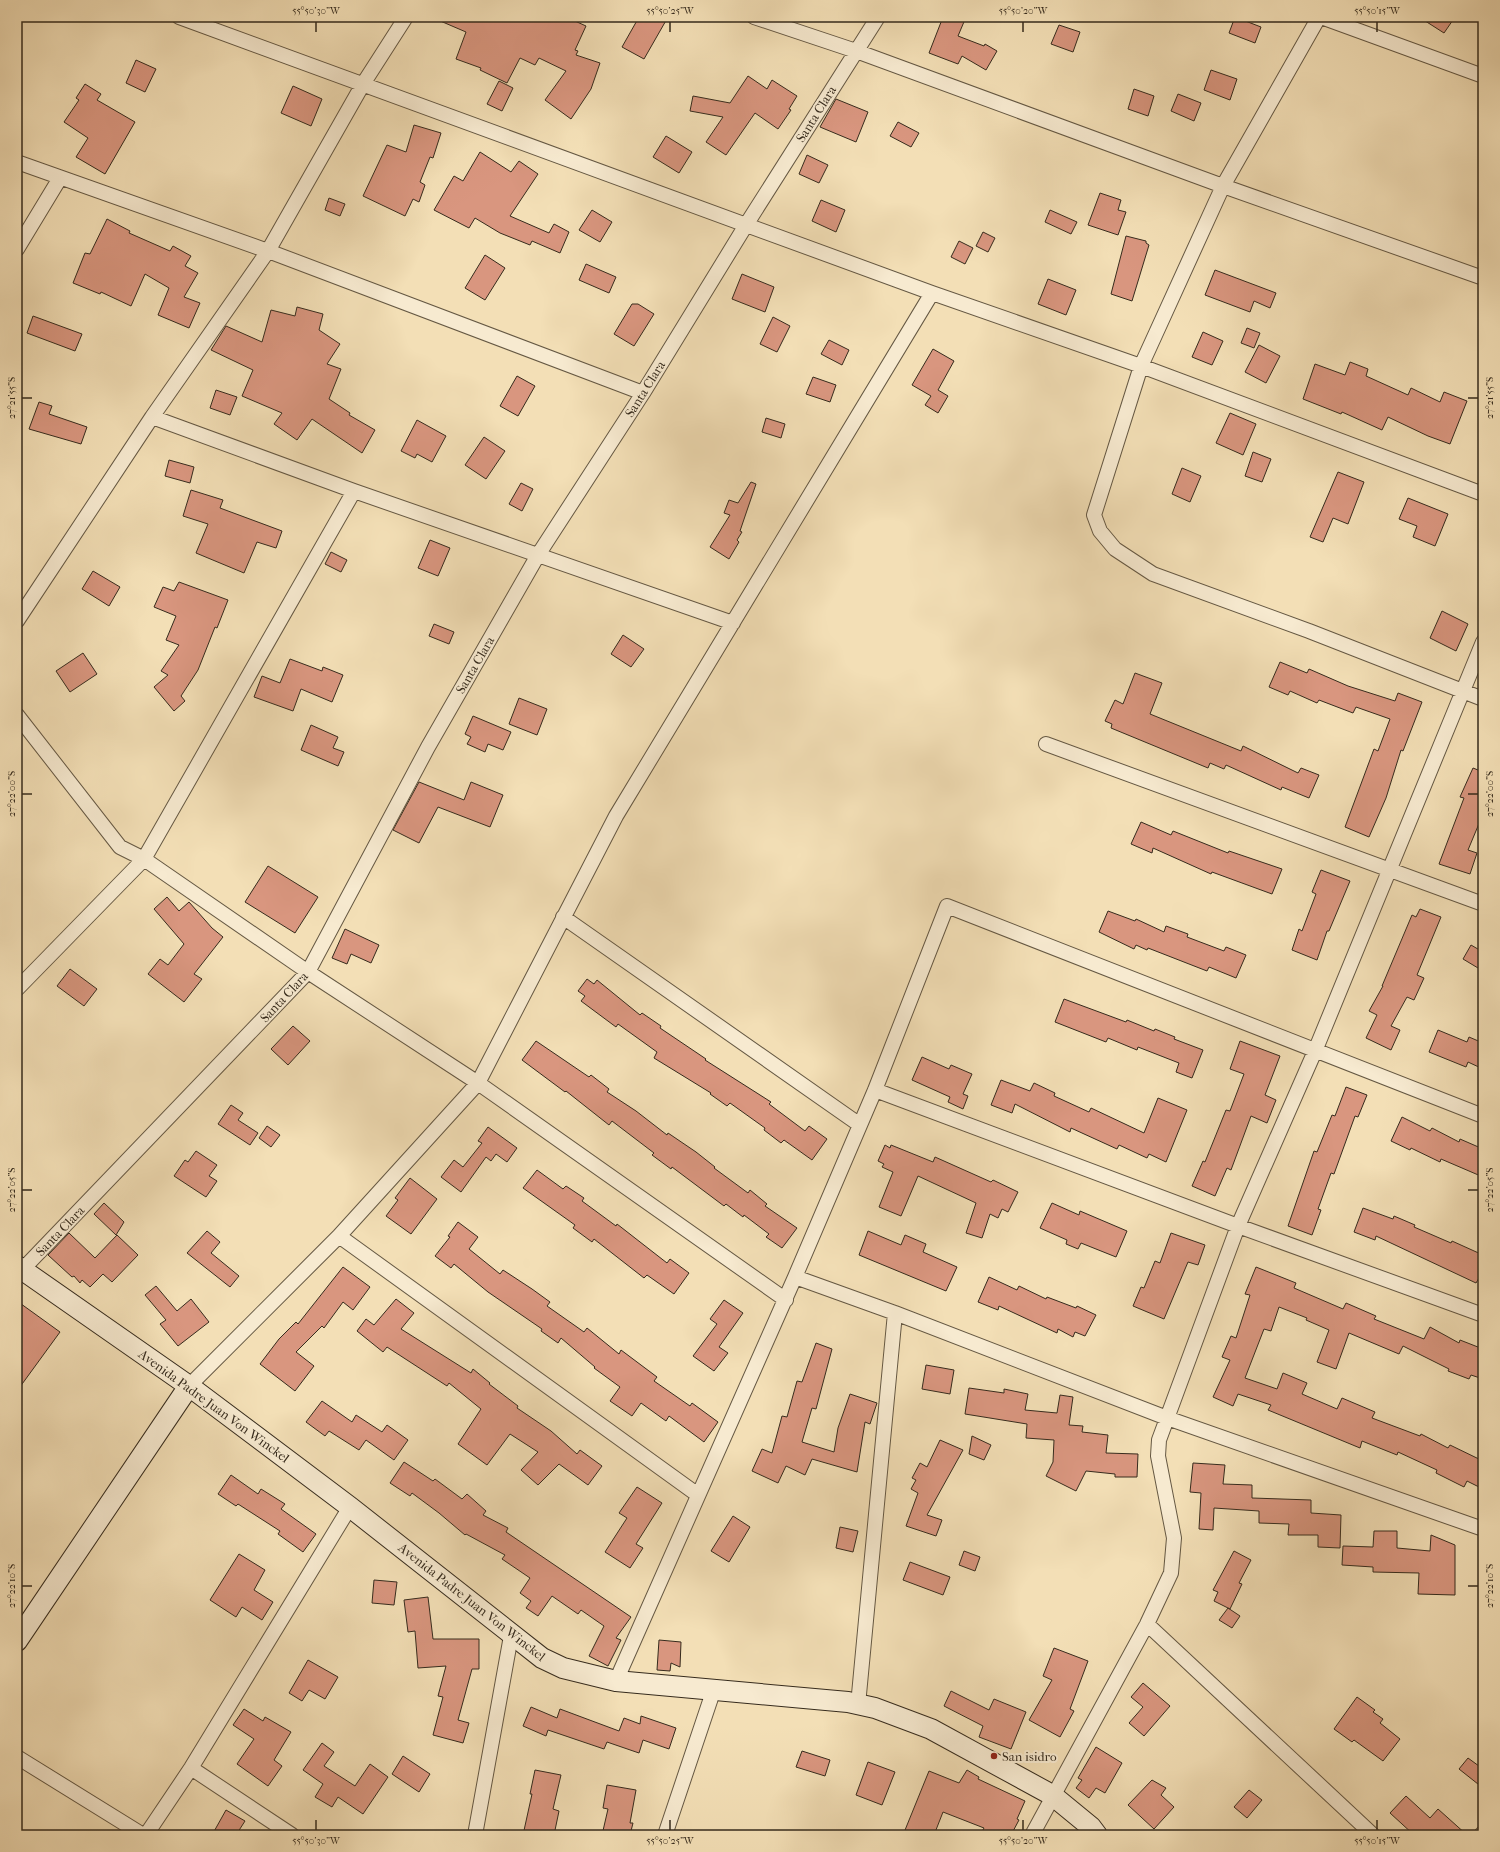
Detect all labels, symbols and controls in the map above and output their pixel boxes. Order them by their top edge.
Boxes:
text: 55°50'30"W [292,5,341,17]
text: 55°50'25"W [646,5,695,17]
text: 55°50'20"W [999,5,1048,17]
text: 55°50'15"W [1354,5,1401,17]
street label: Santa Clara [793,82,840,145]
street label: Santa Clara [622,357,669,420]
text: 27°21'55"S [6,377,18,419]
text: 27°21'55"S [1484,377,1496,419]
street label: Santa Clara [453,633,498,696]
text: 27°22'00"S [6,771,18,817]
text: 27°22'00"S [1484,771,1496,817]
street label: Santa Clara [257,968,312,1025]
text: 27°22'05"S [6,1168,18,1212]
text: 27°22'05"S [1484,1168,1496,1212]
street label: Santa Clara [33,1202,88,1259]
street label: Avenida Padre Juan Von Winckel [135,1346,293,1466]
street label: Avenida Padre Juan Von Winckel [395,1539,549,1664]
text: 27°22'10"S [6,1564,18,1608]
text: 27°22'10"S [1484,1564,1496,1608]
place label: San isidro [1002,1749,1057,1764]
marker: San isidro [989,1751,999,1761]
text: 55°50'30"W [292,1835,341,1847]
text: 55°50'25"W [646,1835,695,1847]
text: 55°50'20"W [999,1835,1048,1847]
text: 55°50'15"W [1354,1835,1401,1847]

